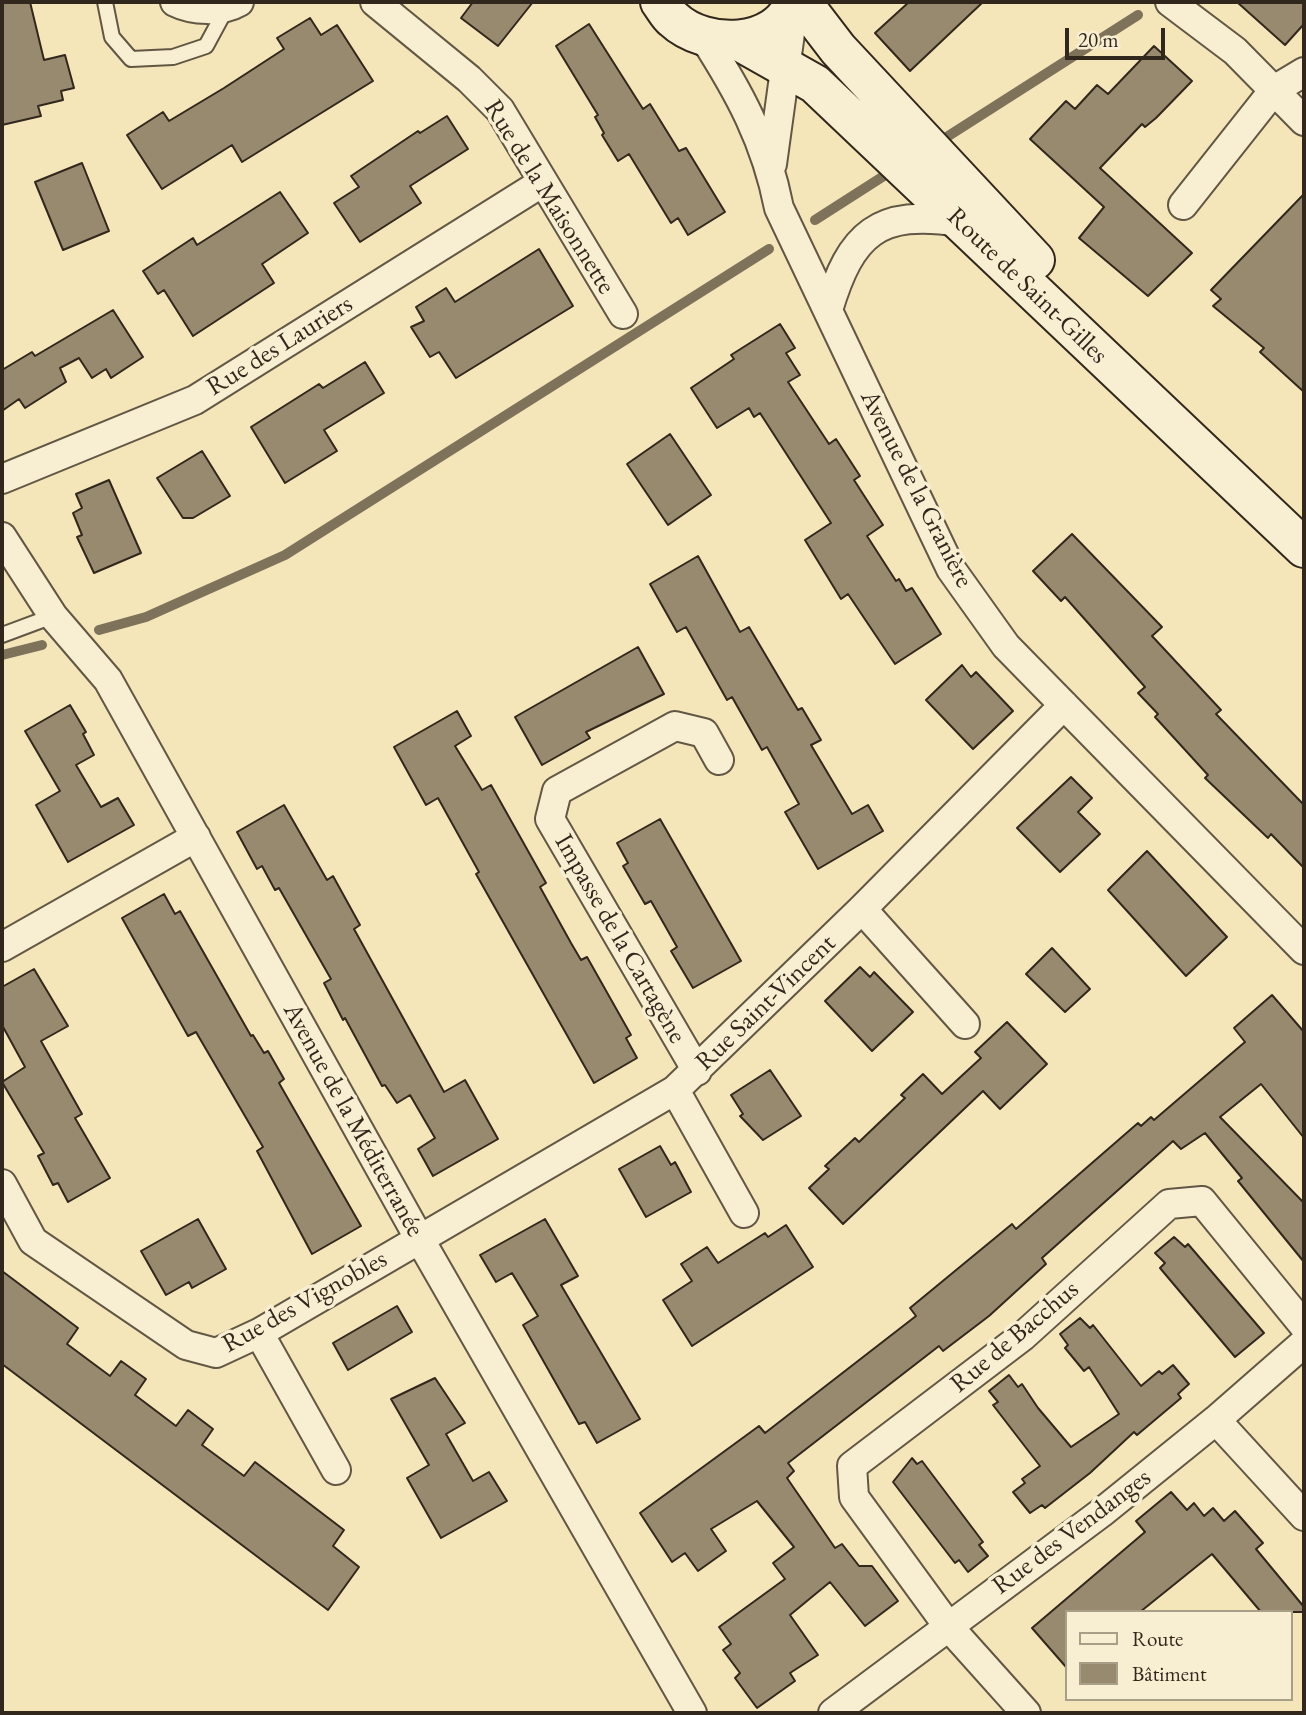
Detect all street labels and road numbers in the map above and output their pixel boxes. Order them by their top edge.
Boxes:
street label: Rue de la Maisonnette [477,94,621,300]
street label: Route de Saint-Gilles [940,201,1114,371]
street label: Rue des Lauriers [201,289,359,403]
street label: Avenue de la Granière [853,385,979,593]
street label: Impasse de la Cartagène [547,829,693,1049]
street label: Rue Saint-Vincent [689,928,843,1078]
street label: Avenue de la Méditerranée [276,998,430,1242]
street label: Rue des Vignobles [217,1244,393,1360]
street label: Rue de Bacchus [945,1274,1085,1400]
street label: Rue des Vendanges [987,1462,1157,1602]

